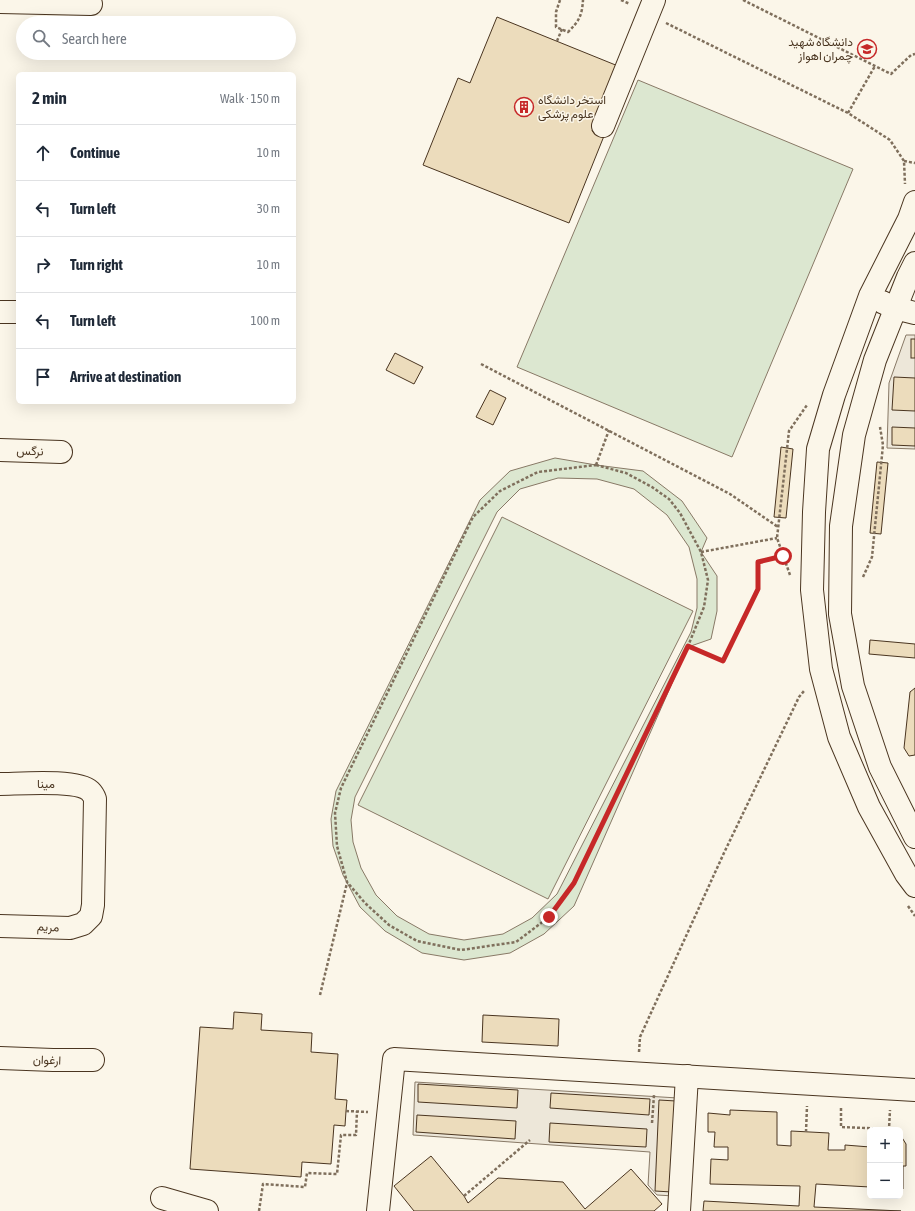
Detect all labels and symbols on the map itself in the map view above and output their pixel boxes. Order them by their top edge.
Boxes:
place label: دانشگاه شهید چمران اهواز [788,35,853,64]
school or university icon: دانشگاه شهید چمران اهواز [856,38,878,60]
place label: استخر دانشگاه علوم پزشکی [538,93,606,122]
building icon: استخر دانشگاه علوم پزشکی [513,96,535,118]
street label: نرگس [16,444,44,459]
route start [774,547,792,565]
street label: مینا [37,777,55,791]
route end [540,908,558,926]
street label: مریم [37,920,59,935]
street label: ارغوان [33,1053,61,1068]

